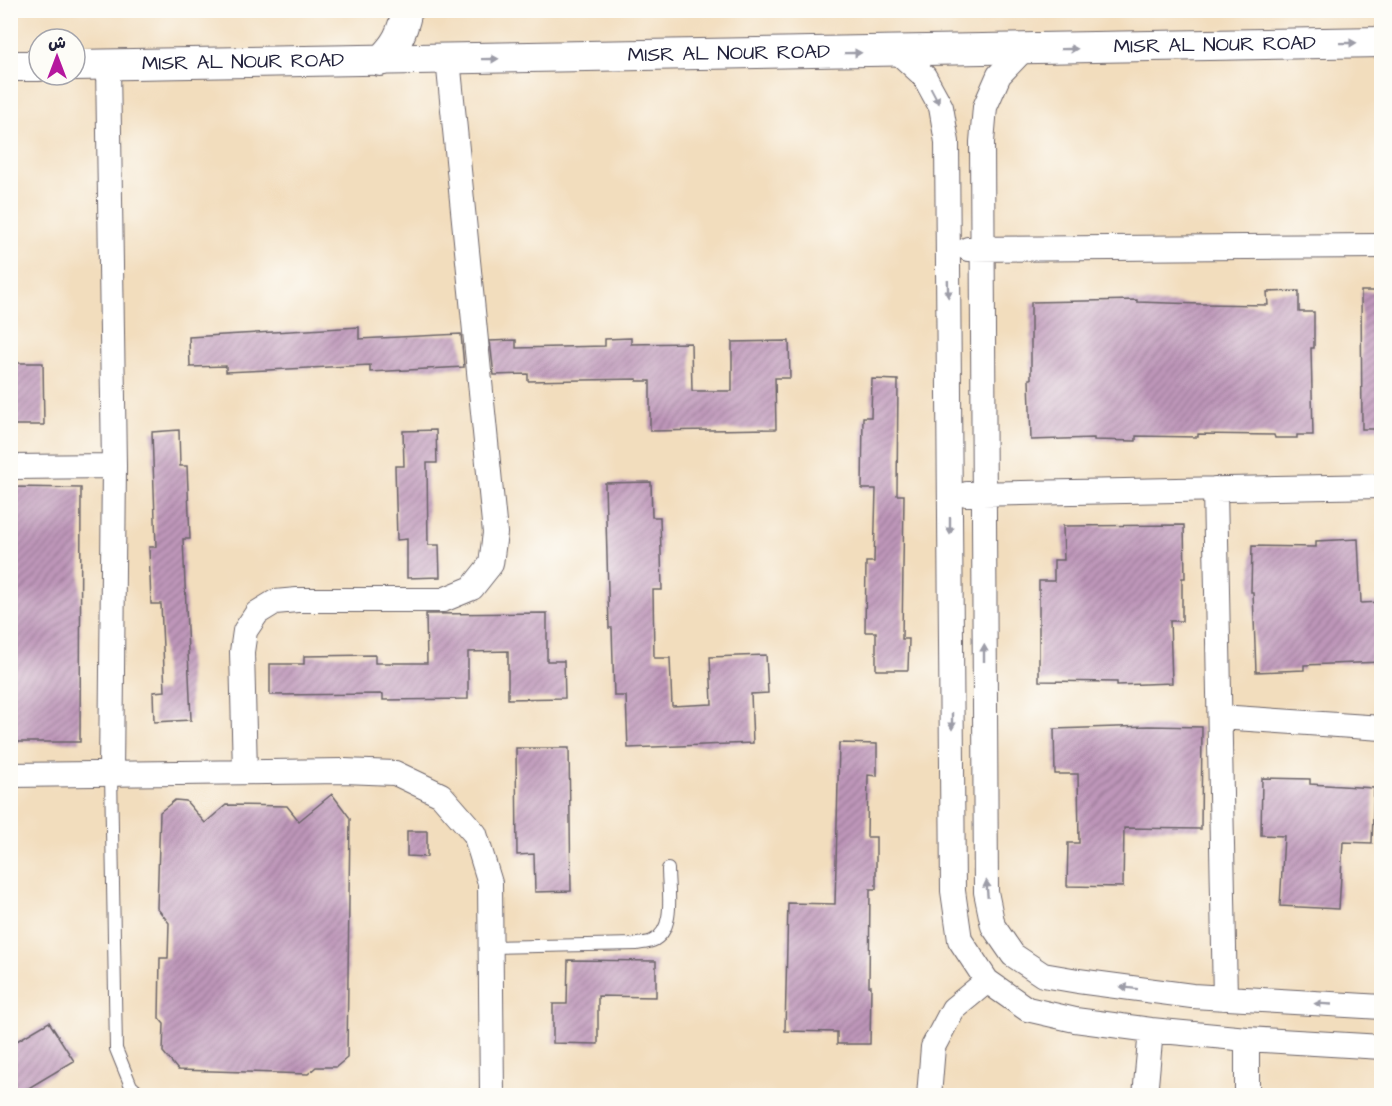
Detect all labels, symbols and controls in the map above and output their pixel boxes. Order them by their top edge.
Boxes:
north arrow [27,27,87,87]
street label: MISR AL NOUR ROAD [1113,29,1316,61]
text: ش [48,32,66,54]
street label: MISR AL NOUR ROAD [628,38,830,69]
one-way arrow [1339,38,1358,48]
one-way arrow [1060,44,1079,54]
street label: MISR AL NOUR ROAD [142,46,344,78]
one-way arrow [844,48,863,58]
one-way arrow [481,54,500,63]
one-way arrow [930,88,940,105]
one-way arrow [943,280,953,299]
one-way arrow [945,517,955,536]
one-way arrow [980,643,989,662]
one-way arrow [947,712,957,731]
one-way arrow [982,880,992,899]
one-way arrow [1119,983,1138,993]
one-way arrow [1314,999,1333,1009]

